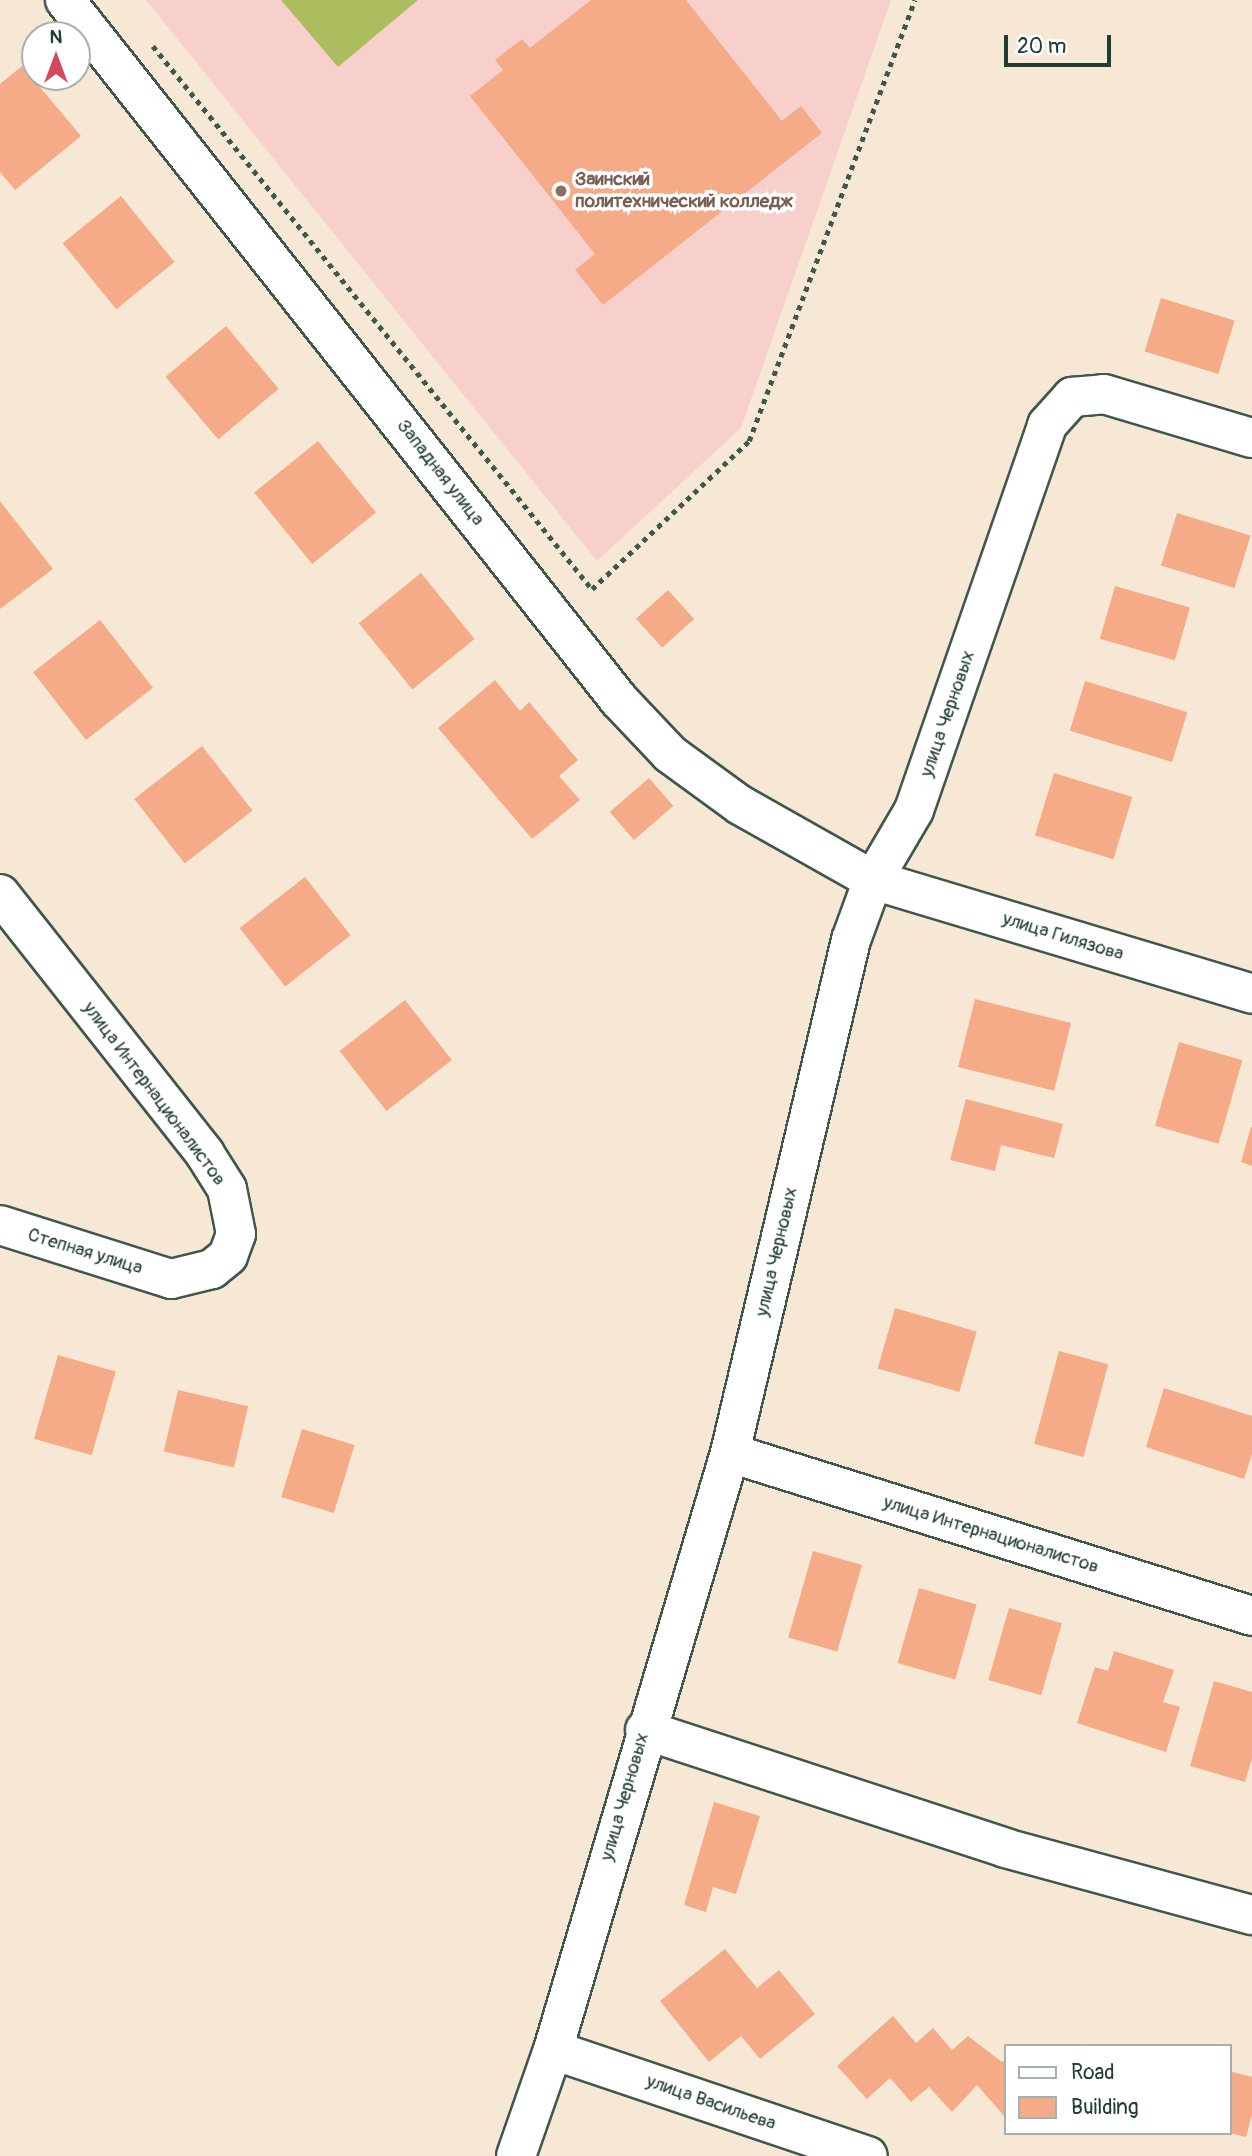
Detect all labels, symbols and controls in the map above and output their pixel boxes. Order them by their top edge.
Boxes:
north arrow [21,21,91,91]
scale bar [1007,21,1114,65]
text: N [50,25,62,49]
text: 20 m [1017,33,1066,60]
place label: Заинский политехнический колледж [575,169,793,213]
marker: Заинский политехнический колледж [553,183,569,199]
street label: Западная улица [391,415,489,531]
street label: улица Черновых [916,648,980,780]
street label: улица Гилязова [1000,908,1126,966]
street label: улица Интернационалистов [77,998,231,1190]
street label: улица Черновых [751,1185,803,1319]
street label: Степная улица [25,1224,145,1280]
street label: улица Интернационалистов [880,1491,1102,1579]
street label: улица Черновых [596,1730,654,1864]
legend [1004,2044,1231,2135]
text: Road [1071,2059,1115,2086]
street label: улица Васильева [643,2070,779,2136]
text: Building [1071,2094,1138,2121]

